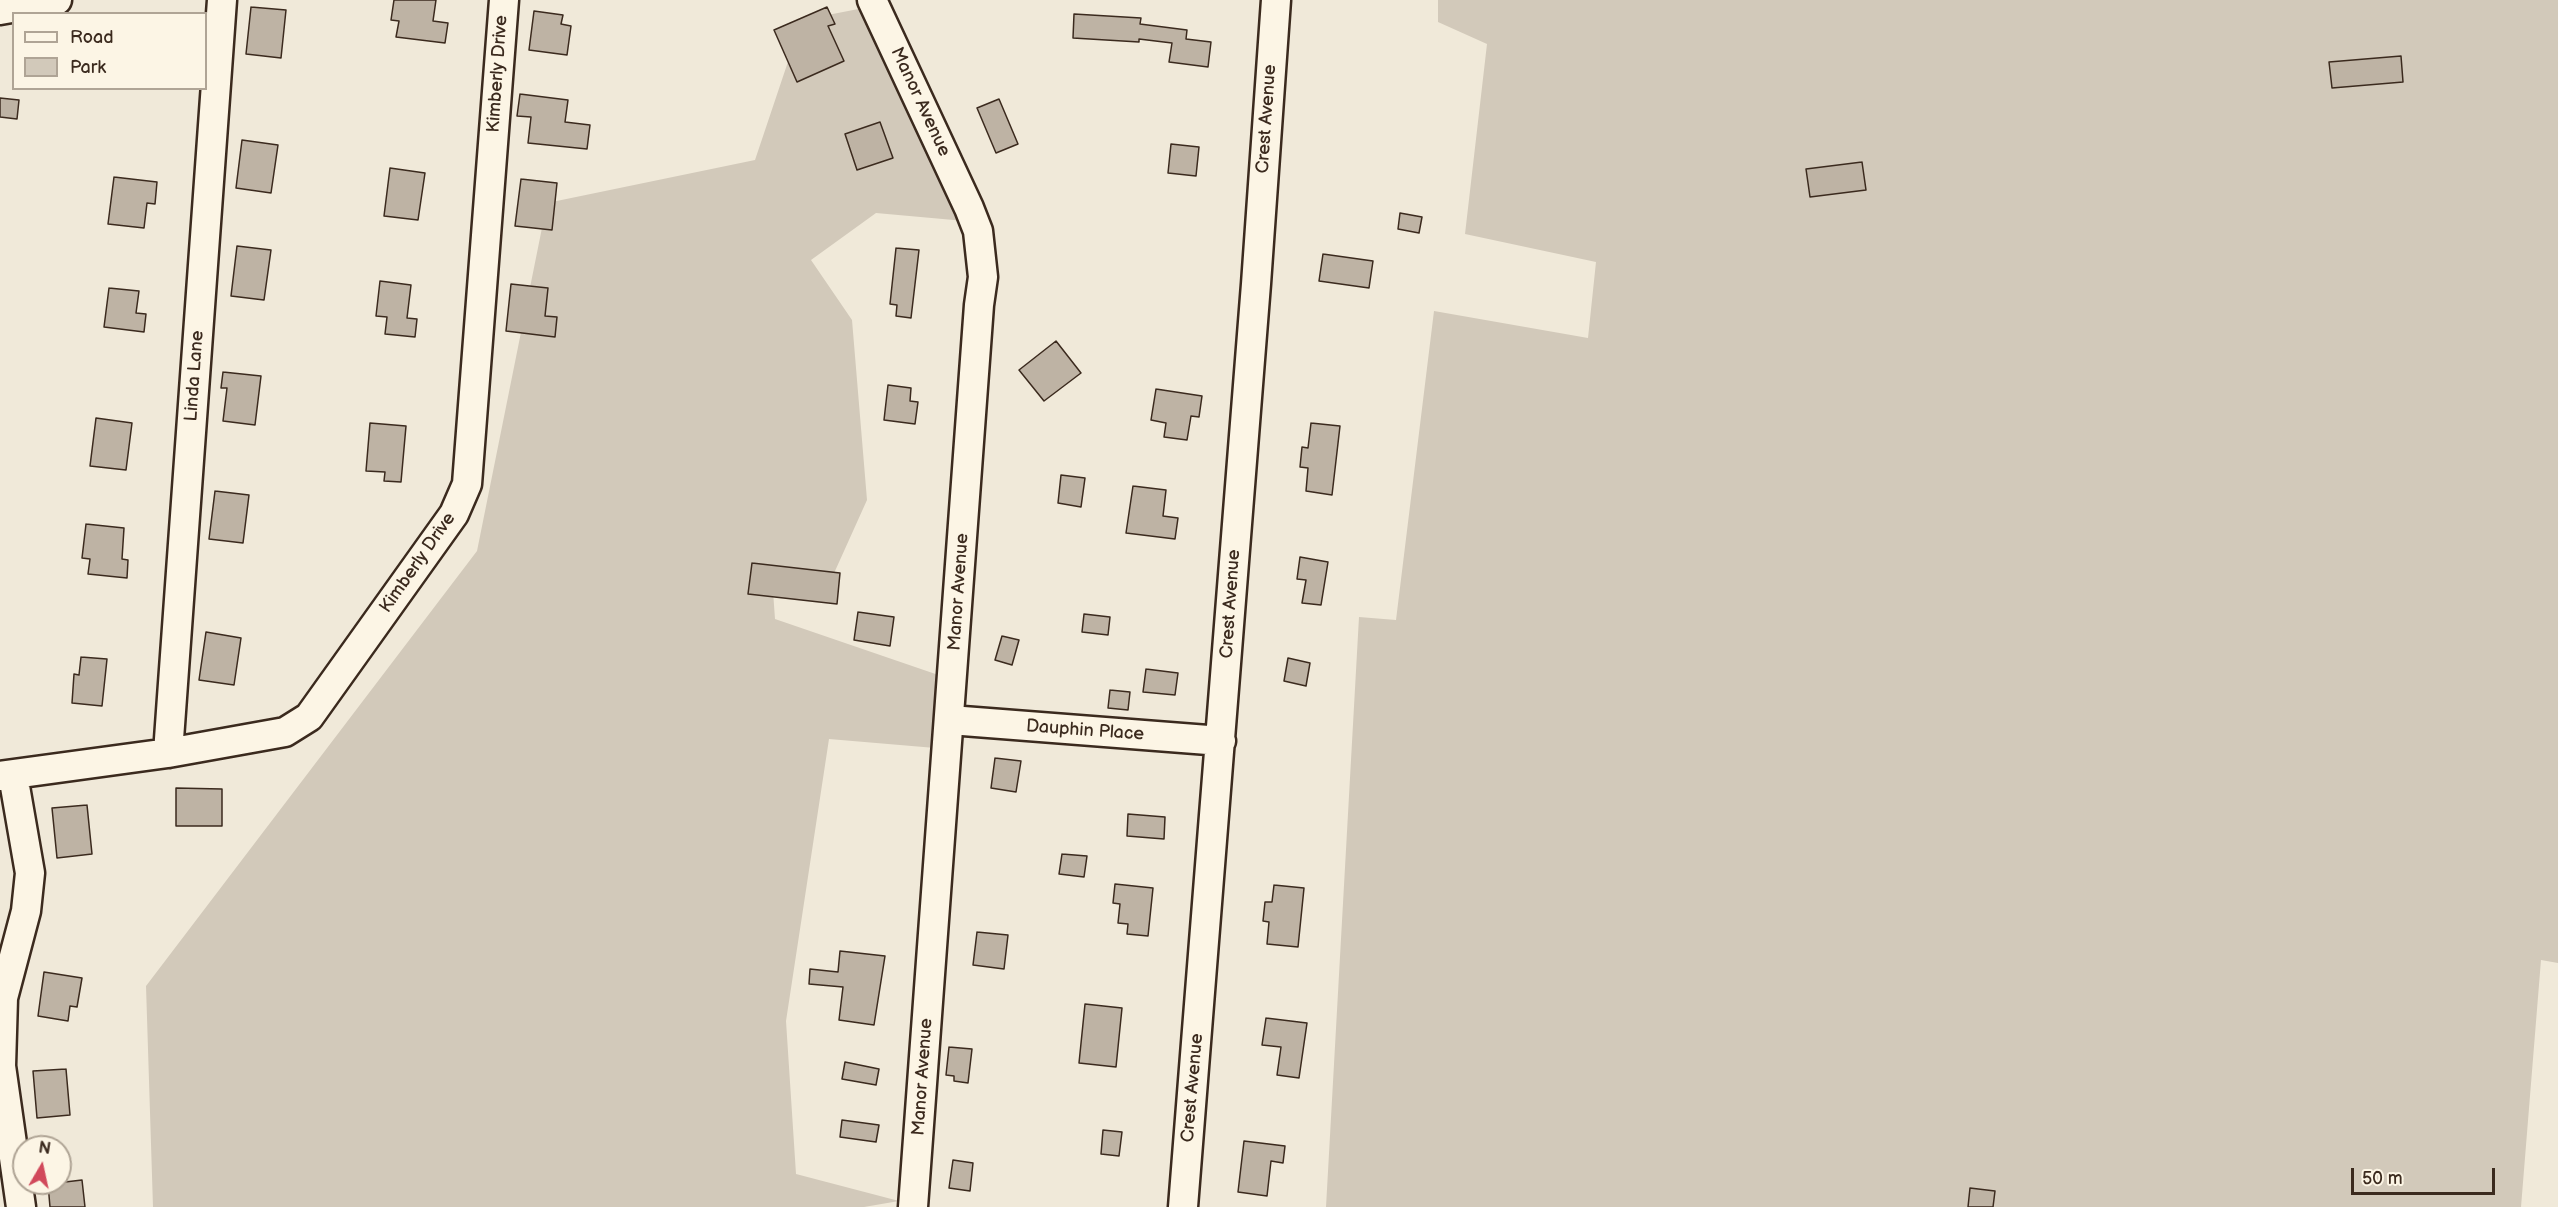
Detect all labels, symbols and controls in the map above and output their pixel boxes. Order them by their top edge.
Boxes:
legend [12,12,207,90]
street label: Kimberly Drive [483,15,513,133]
text: Road [70,27,114,48]
street label: Manor Avenue [885,44,955,160]
text: Park [70,57,106,78]
street label: Crest Avenue [1252,64,1282,174]
street label: Linda Lane [181,330,209,422]
street label: Kimberly Drive [375,509,461,617]
street label: Manor Avenue [944,532,974,652]
street label: Crest Avenue [1216,549,1246,659]
street label: Dauphin Place [1025,716,1145,746]
street label: Manor Avenue [908,1017,938,1137]
street label: Crest Avenue [1177,1033,1209,1143]
north arrow [12,1135,72,1195]
text: N [37,1138,52,1159]
scale bar [2354,1156,2498,1194]
text: 50 m [2362,1168,2403,1189]

